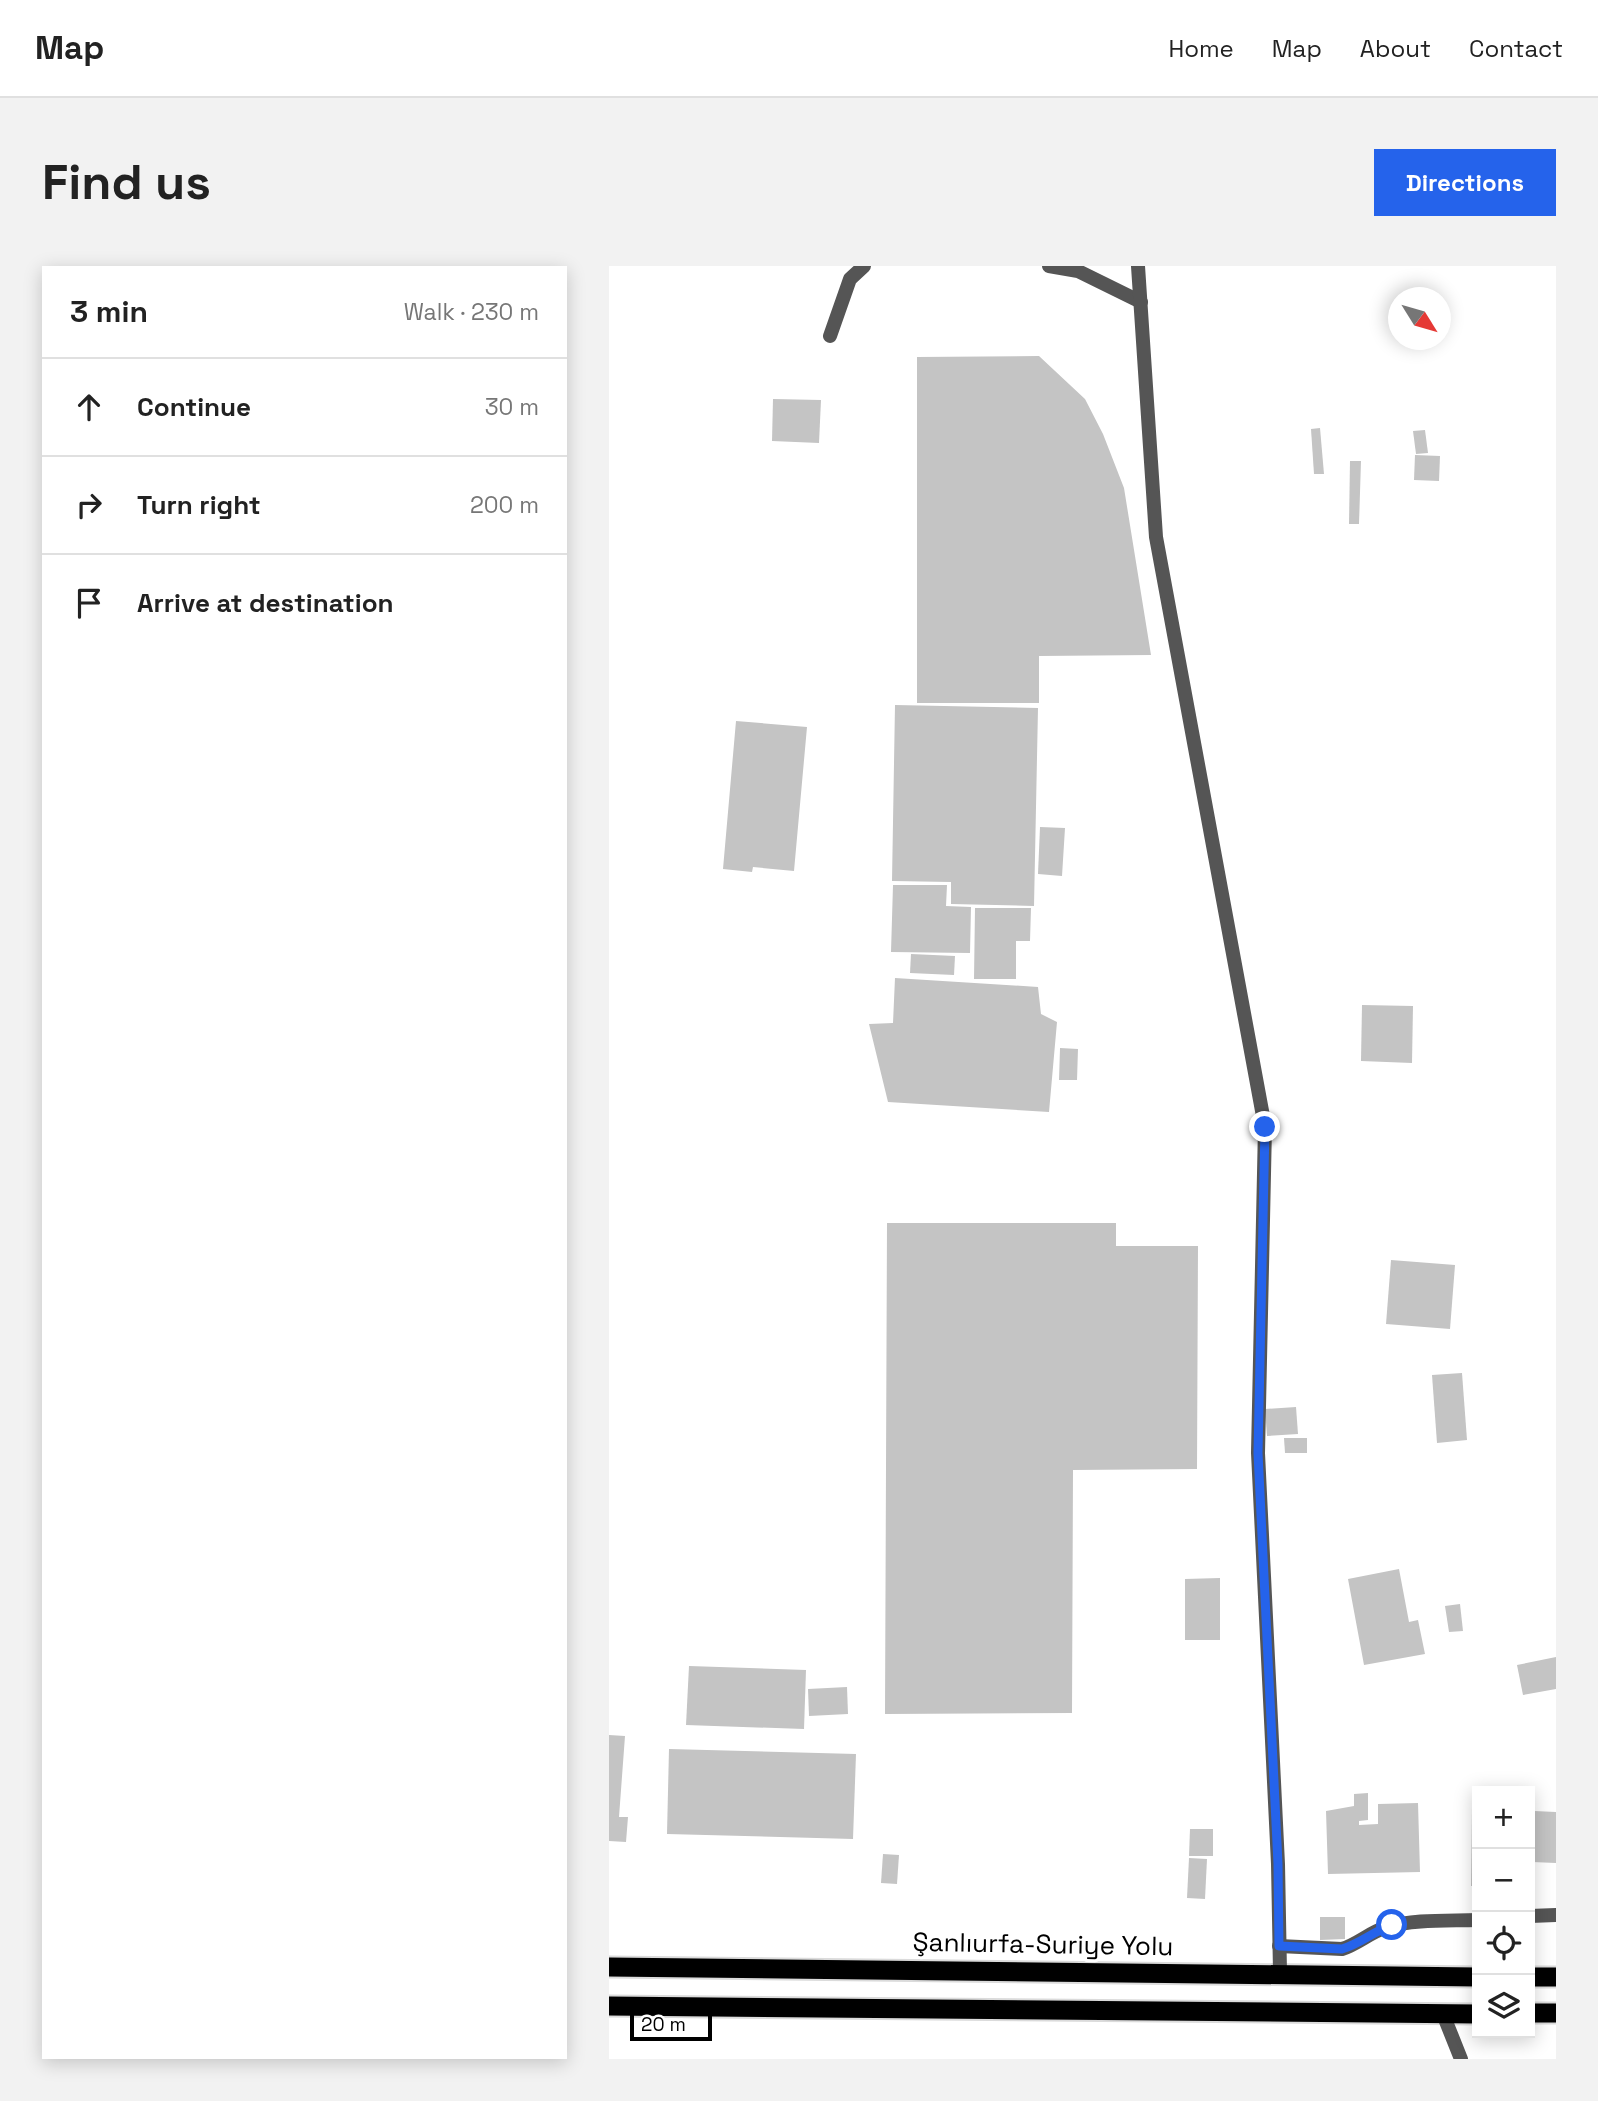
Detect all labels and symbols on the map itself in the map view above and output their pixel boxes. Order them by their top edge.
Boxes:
north arrow [1388,287,1451,350]
route end [1249,1111,1280,1142]
route start [1376,1909,1407,1940]
street label: Şanlıurfa-Suriye Yolu [912,1925,1174,1963]
scale bar [630,2010,712,2042]

